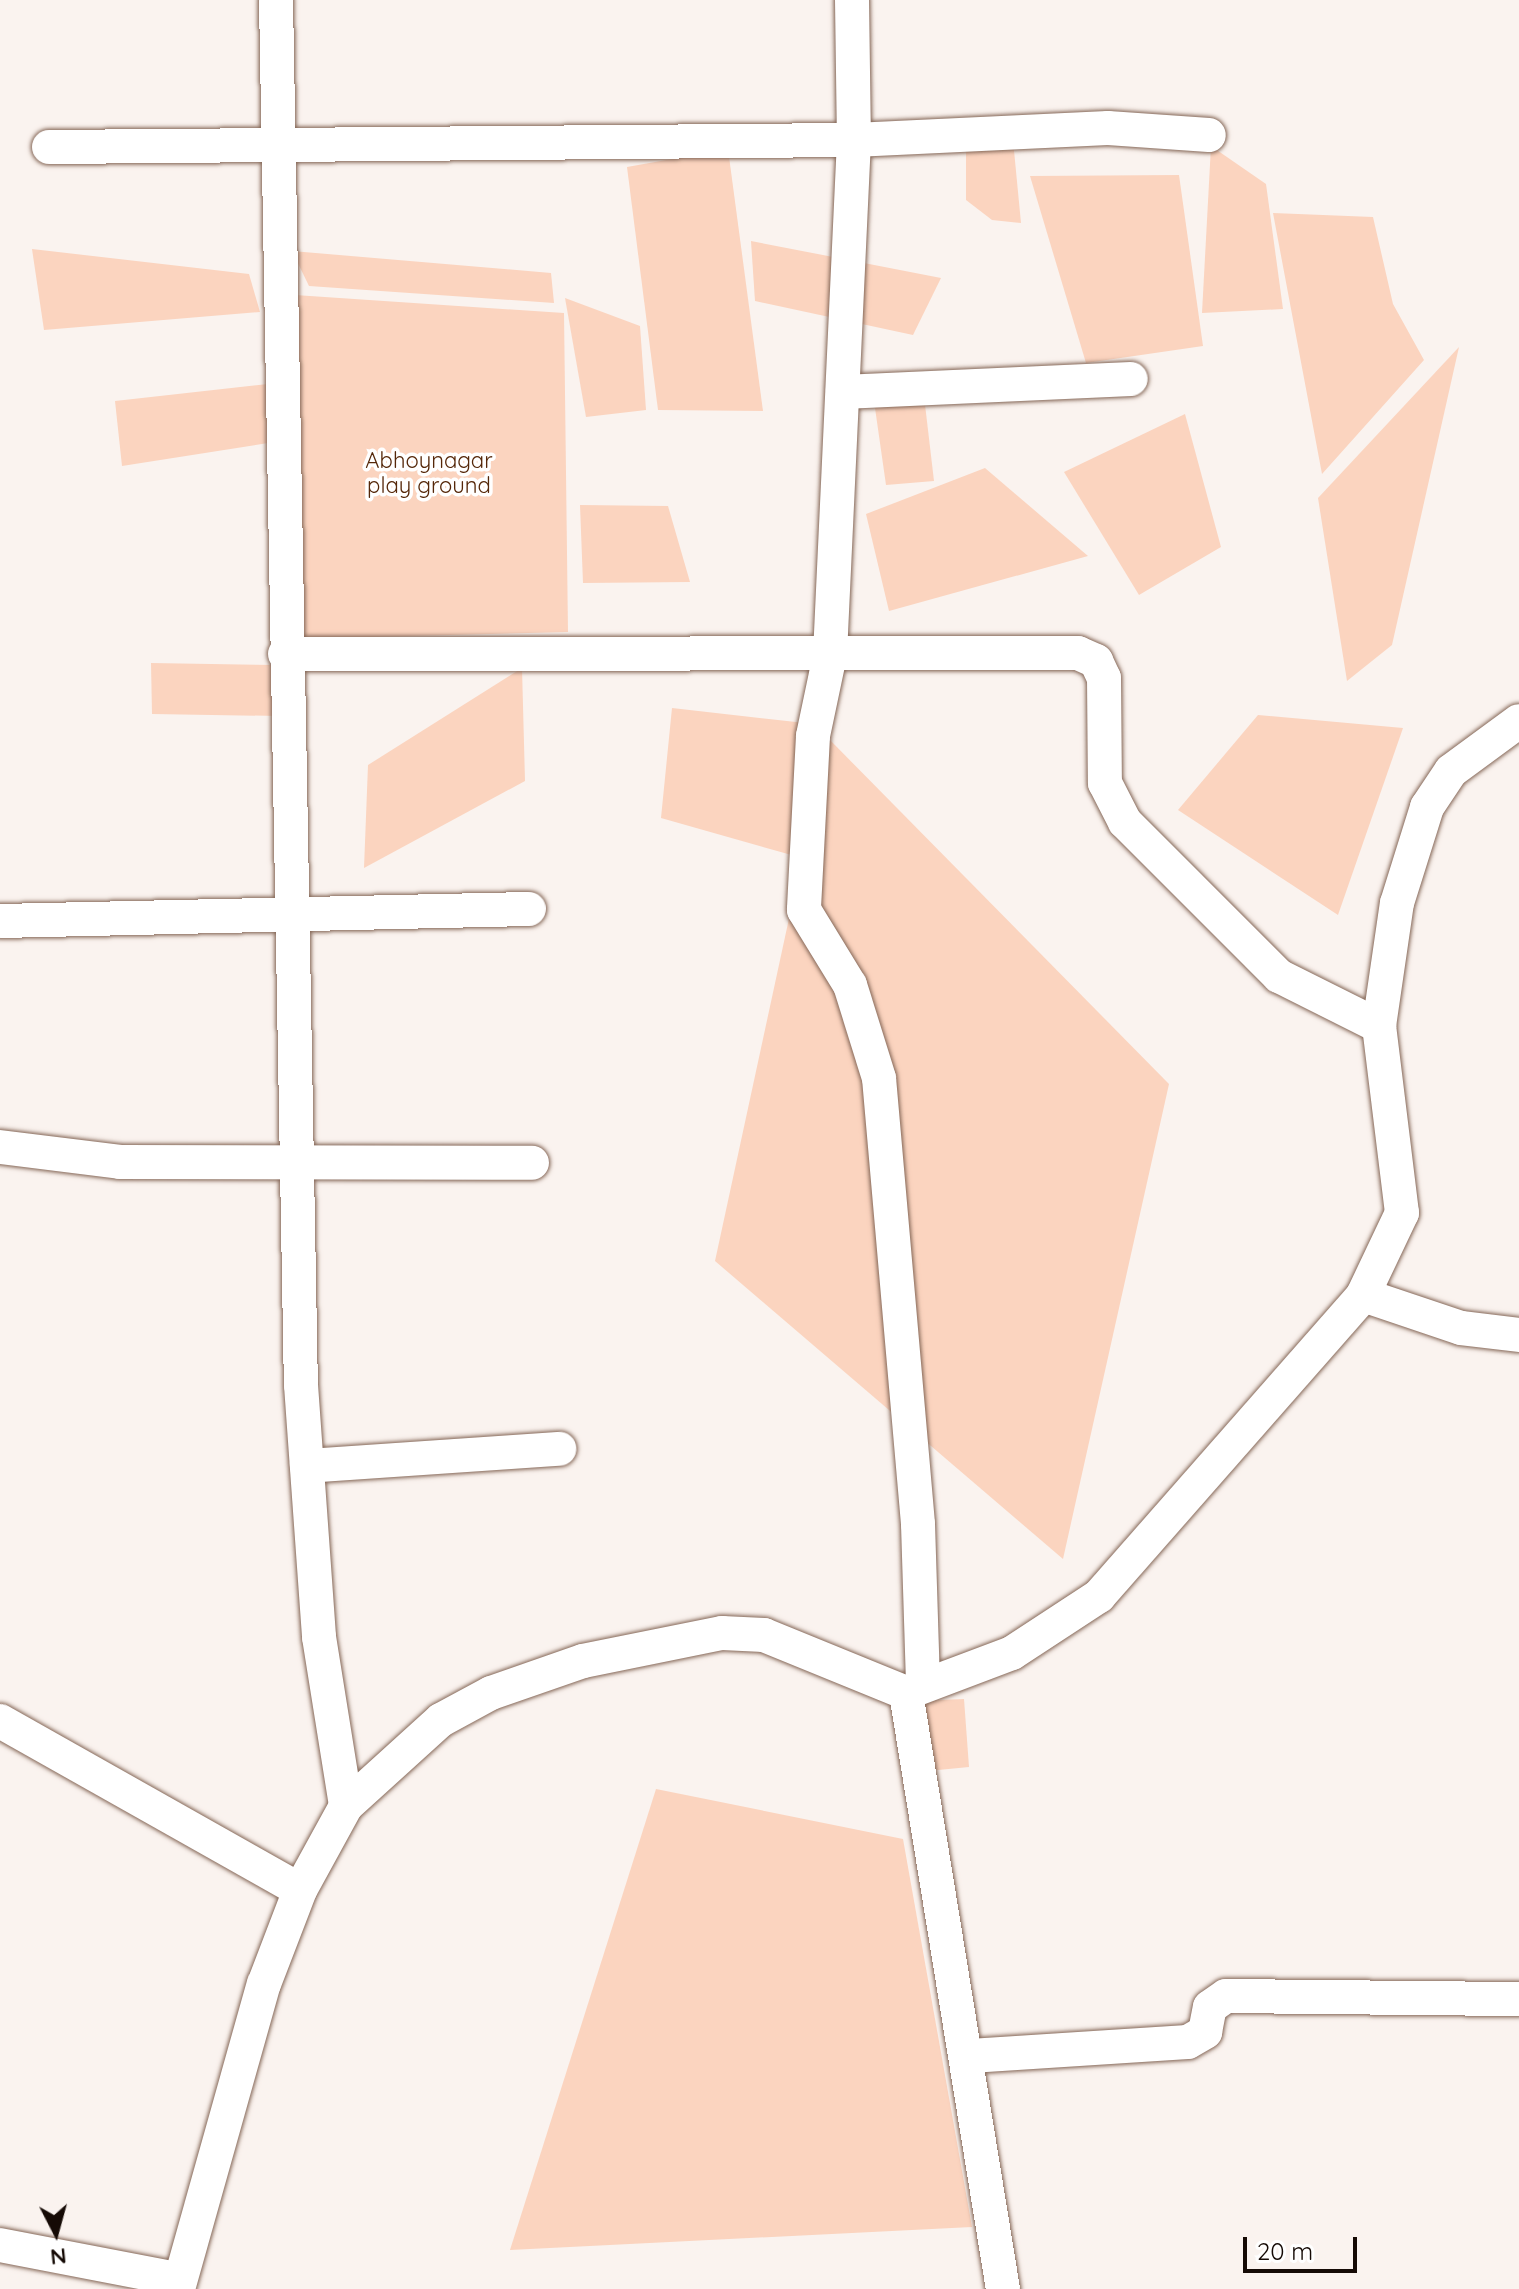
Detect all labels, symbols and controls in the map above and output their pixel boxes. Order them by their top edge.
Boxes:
park label: Abhoynagar play ground [365,447,493,498]
north arrow [16,2193,96,2273]
scale bar [1247,2221,1361,2271]
text: 20 m [1257,2236,1313,2266]
text: N [49,2242,68,2272]

